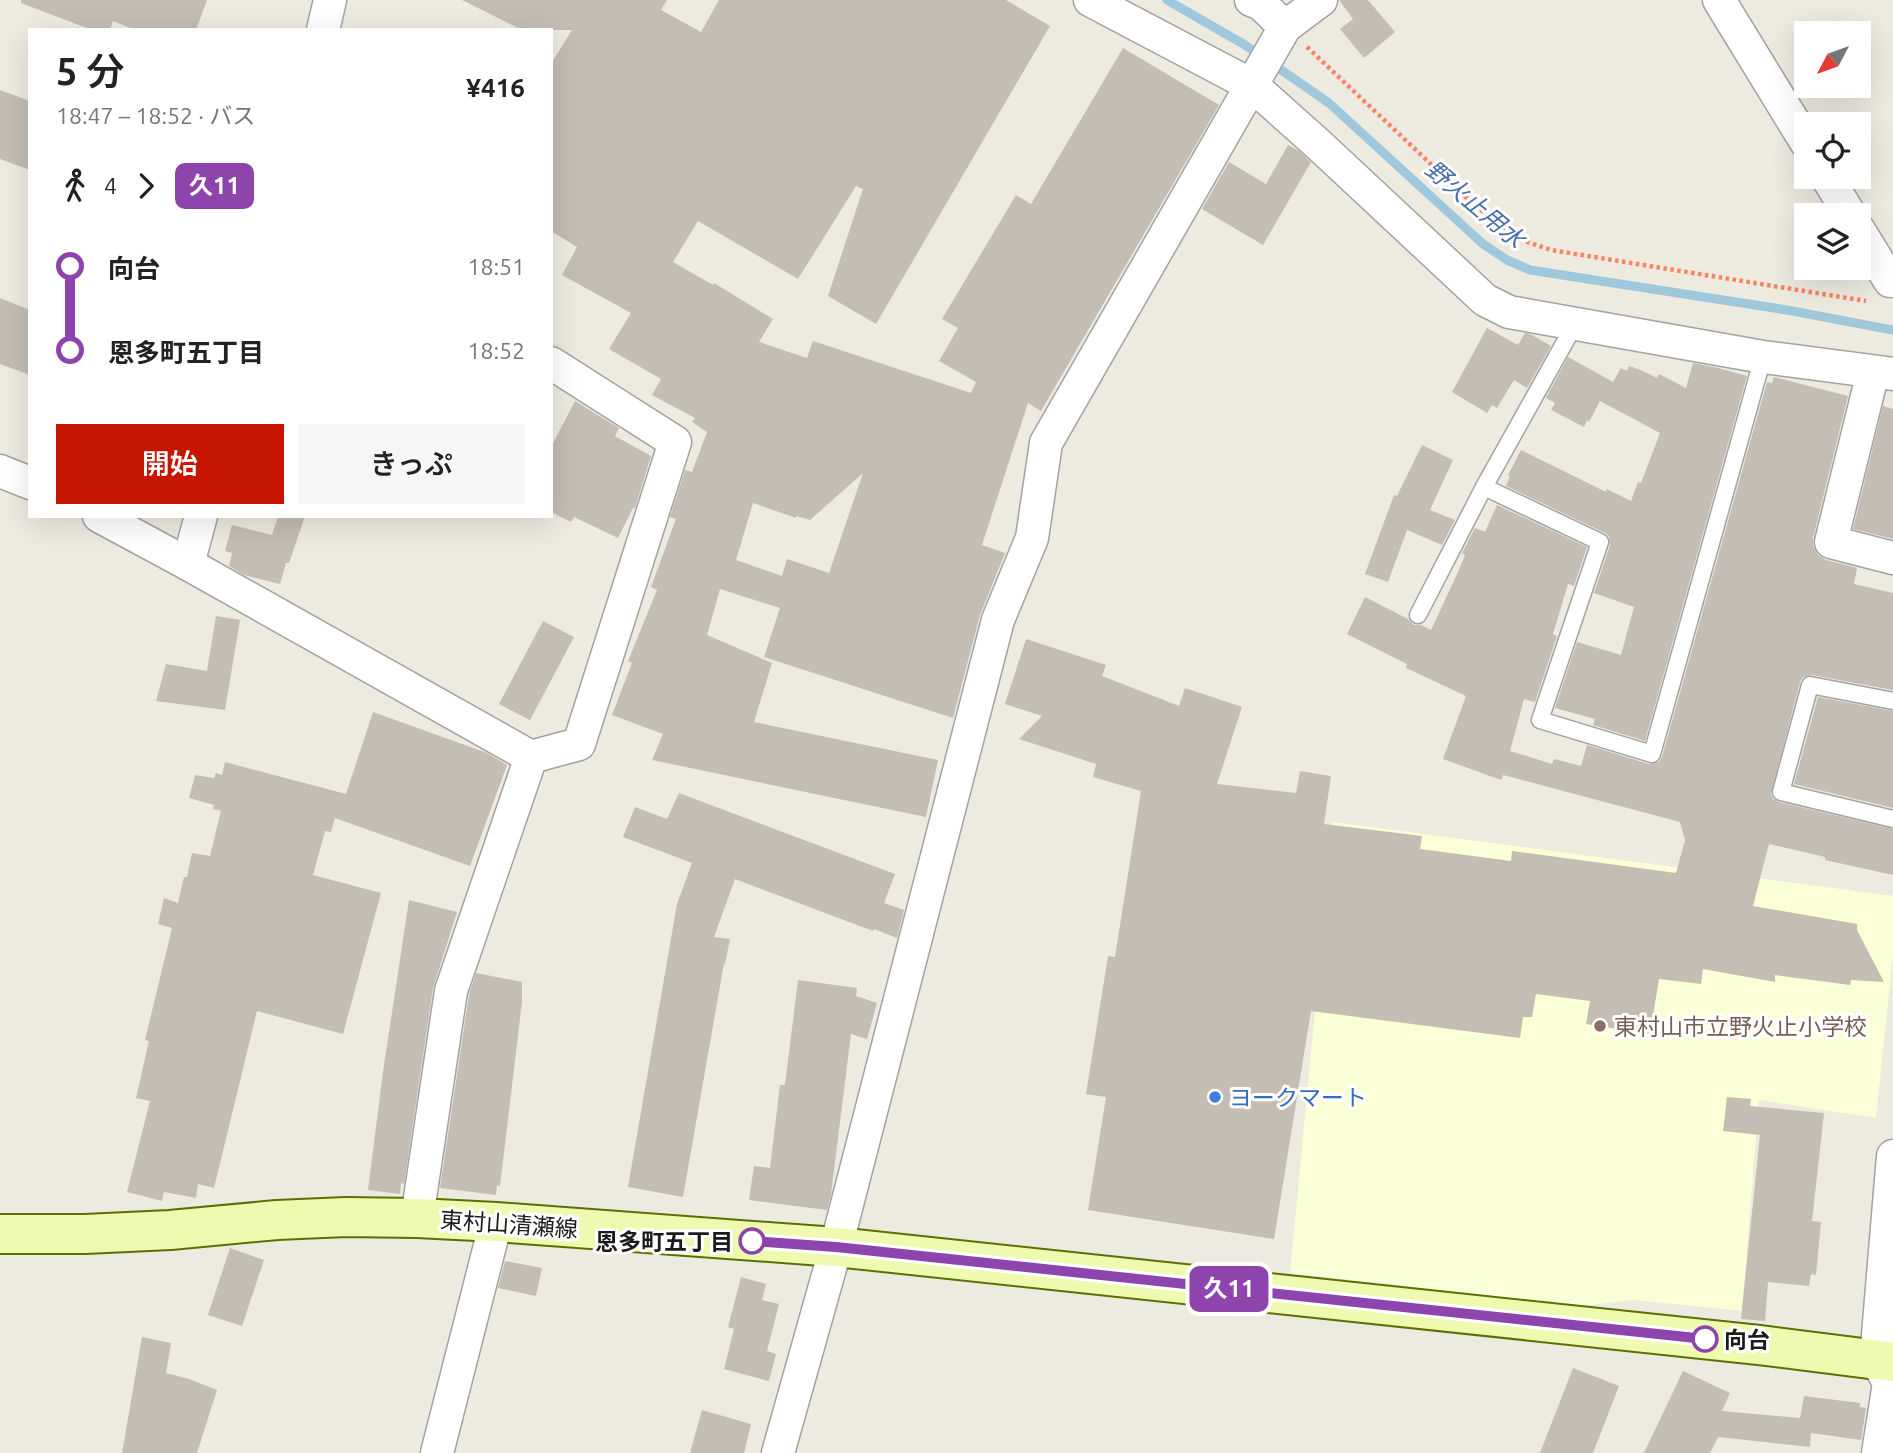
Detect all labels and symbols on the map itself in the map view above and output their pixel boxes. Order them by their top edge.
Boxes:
north arrow [1794,21,1871,98]
water label: 野火止用水 [1420,155,1532,255]
place label: 東村山市立野火止小学校 [1614,1014,1867,1039]
marker: 東村山市立野火止小学校 [1592,1018,1608,1034]
place label: ヨークマート [1229,1085,1367,1110]
marker: ヨークマート [1207,1089,1223,1105]
street label: 東村山清瀬線 [439,1207,579,1241]
marker: 恩多町五丁目 [739,1228,765,1254]
place label: 恩多町五丁目 [595,1229,733,1254]
line badge: 久11 [1189,1266,1269,1312]
marker: 向台 [1692,1326,1718,1352]
place label: 向台 [1724,1327,1770,1352]

